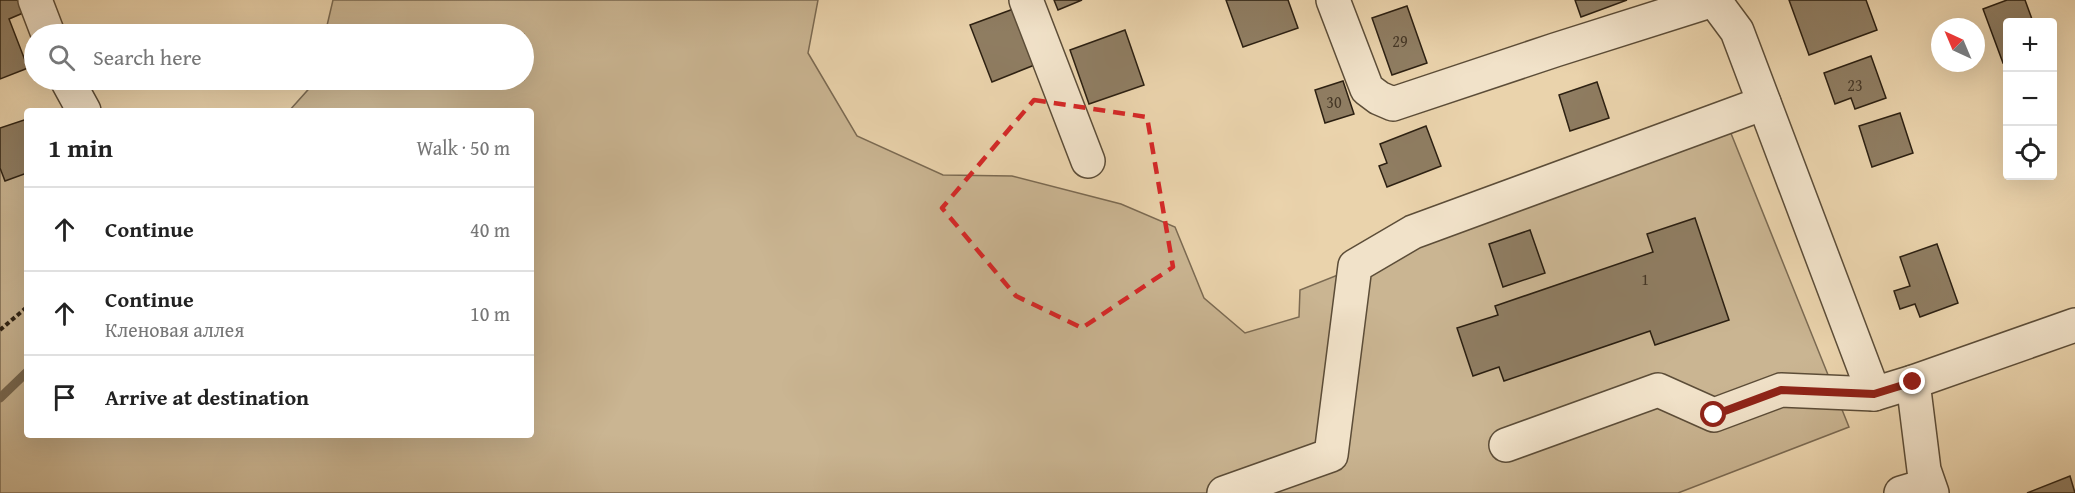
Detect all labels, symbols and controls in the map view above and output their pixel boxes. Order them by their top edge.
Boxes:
north arrow [1931,18,1985,72]
map controls [2003,18,2057,180]
button: + [2003,18,2057,72]
search box [24,24,534,90]
house number: 29 [1392,29,1408,53]
icon: search [45,41,78,74]
text: Search here [93,41,202,73]
button: − [2003,72,2057,126]
house number: 23 [1847,73,1863,97]
house number: 30 [1326,90,1342,114]
button: locate [2003,126,2057,180]
text: 1 min [48,128,113,167]
text: Walk · 50 m [416,133,510,162]
icon: ahead [48,213,81,246]
text: Continue [105,213,194,245]
text: 40 m [470,215,510,244]
house number: 1 [1641,267,1649,291]
text: Continue [105,283,194,315]
icon: ahead [48,297,81,330]
text: 10 m [470,299,510,328]
text: Кленовая аллея [105,315,244,344]
route end [1899,368,1925,394]
icon: arrive [48,381,81,414]
text: Arrive at destination [105,381,309,413]
route start [1700,401,1726,427]

